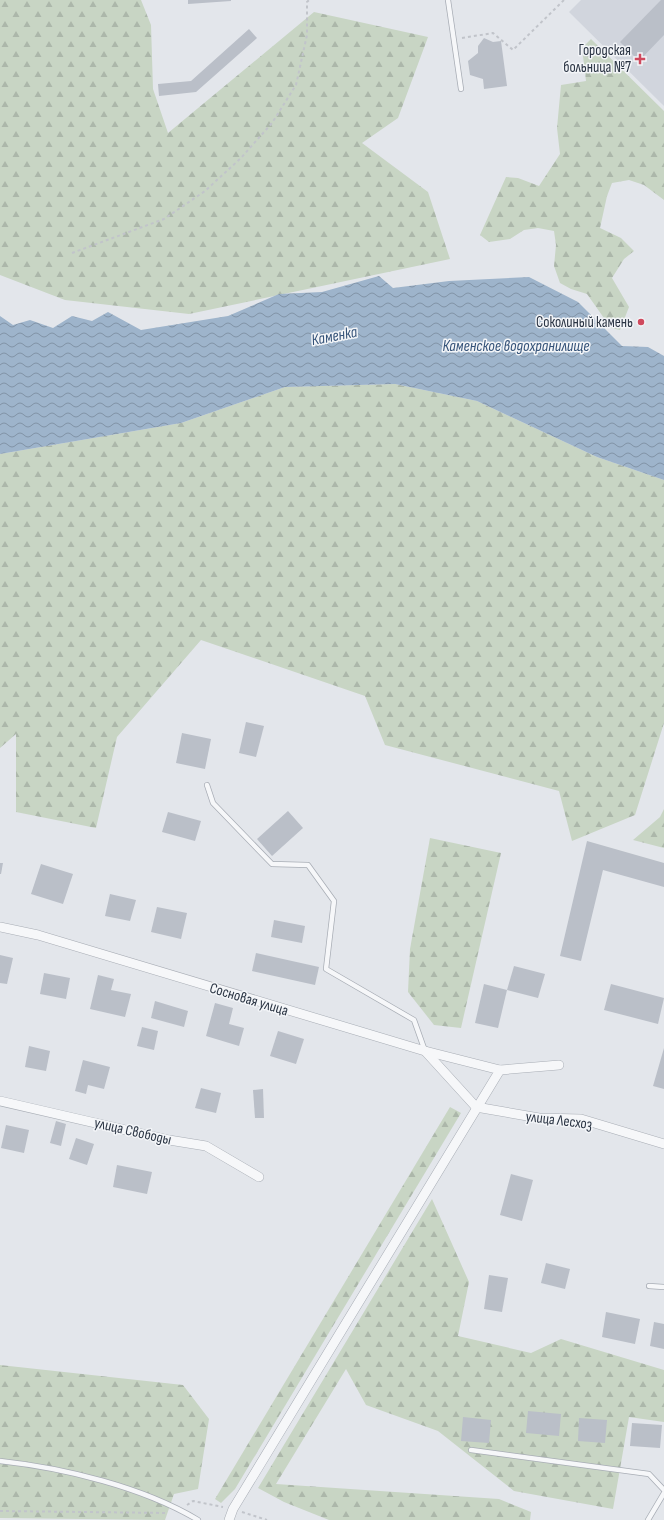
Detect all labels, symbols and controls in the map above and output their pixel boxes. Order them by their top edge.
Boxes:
place label: Городская больница №7 [563,41,631,77]
marker: Городская больница №7 [634,53,646,65]
place label: Соколиный камень [536,313,633,332]
marker: Соколиный камень [636,317,646,327]
water label: Каменка [310,323,359,350]
water label: Каменское водохранилище [442,337,590,356]
street label: Сосновая улица [207,979,291,1021]
street label: улица Лесхоз [525,1107,593,1134]
street label: улица Свободы [92,1113,173,1150]

